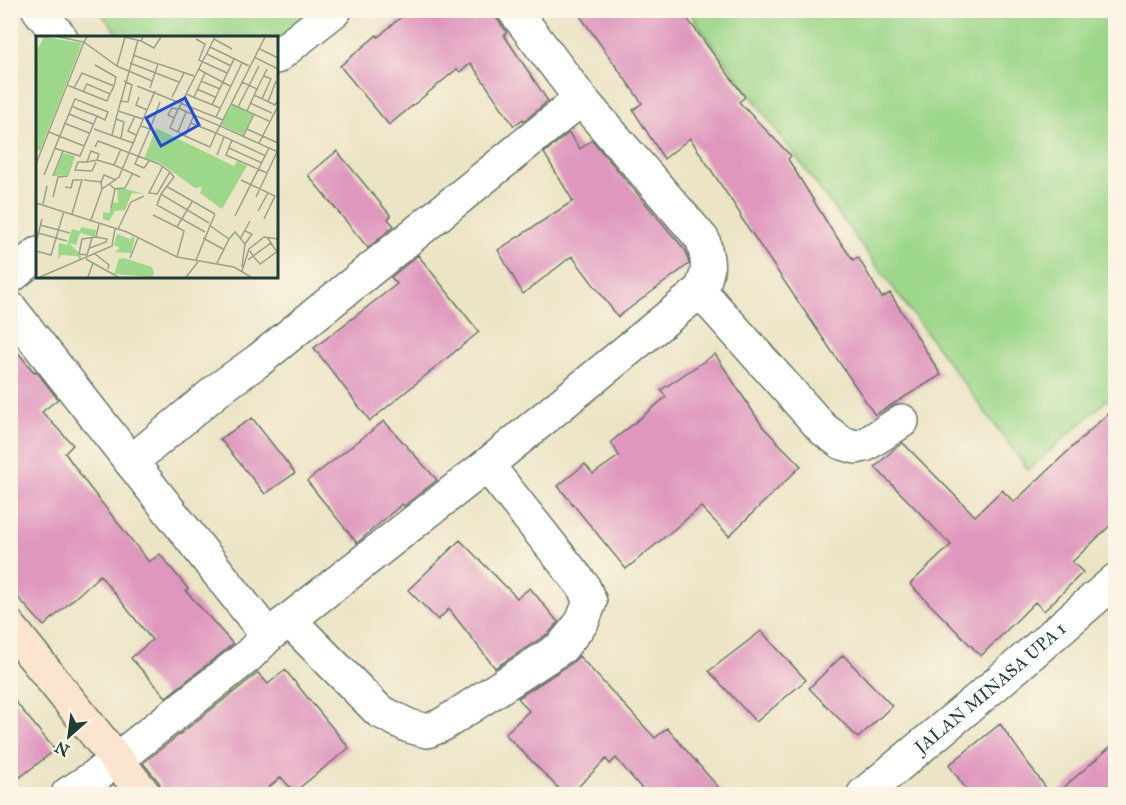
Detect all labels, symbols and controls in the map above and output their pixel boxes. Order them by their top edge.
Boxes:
inset map [36,36,278,278]
street label: JALAN MINASA UPA 1 [909,617,1070,760]
north arrow [39,706,99,766]
text: N [51,737,73,760]

